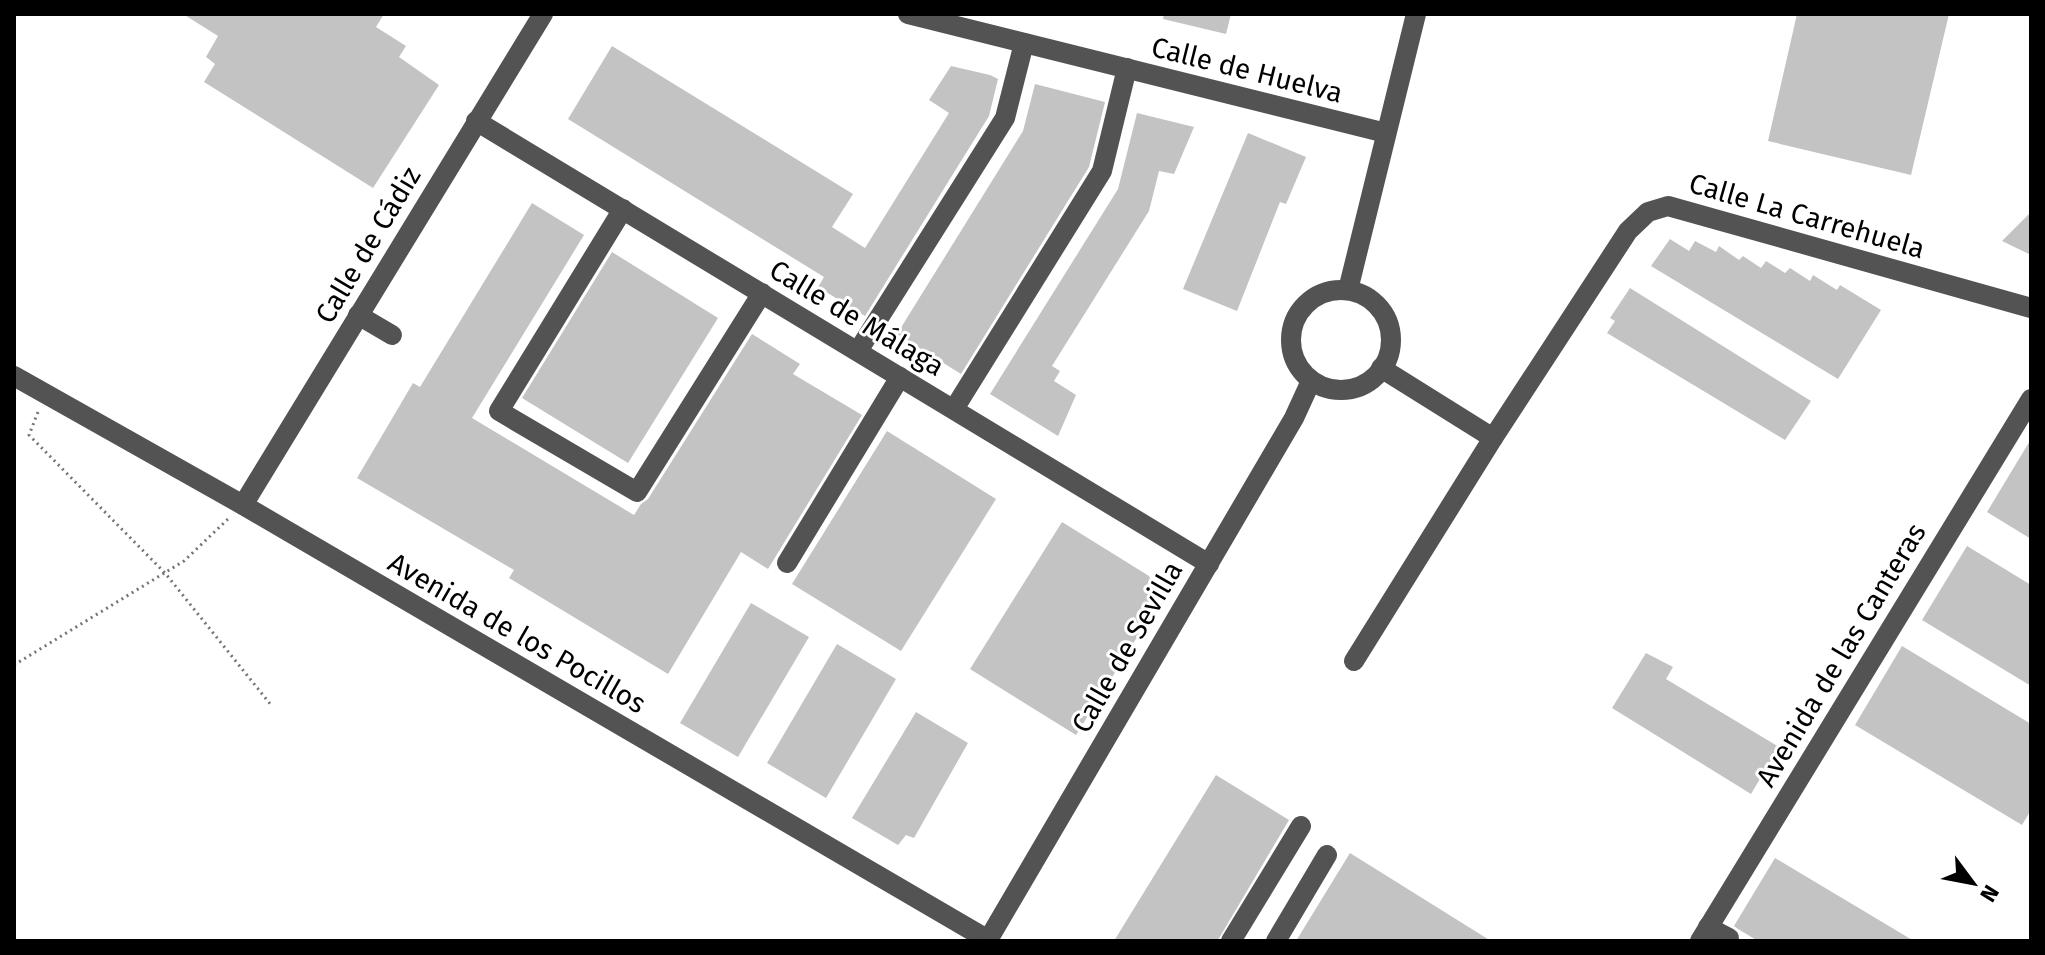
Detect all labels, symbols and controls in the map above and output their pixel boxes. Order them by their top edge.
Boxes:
street label: Calle de Huelva [1148,30,1346,110]
street label: Calle de Cádiz [308,161,428,329]
street label: Calle La Carrehuela [1685,167,1929,265]
street label: Calle de Málaga [764,253,950,383]
street label: Avenida de las Canteras [1749,517,1933,793]
street label: Avenida de los Pocillos [382,546,652,720]
street label: Calle de Sevilla [1065,555,1189,739]
north arrow [1933,843,2013,923]
text: N [1974,880,2005,907]

